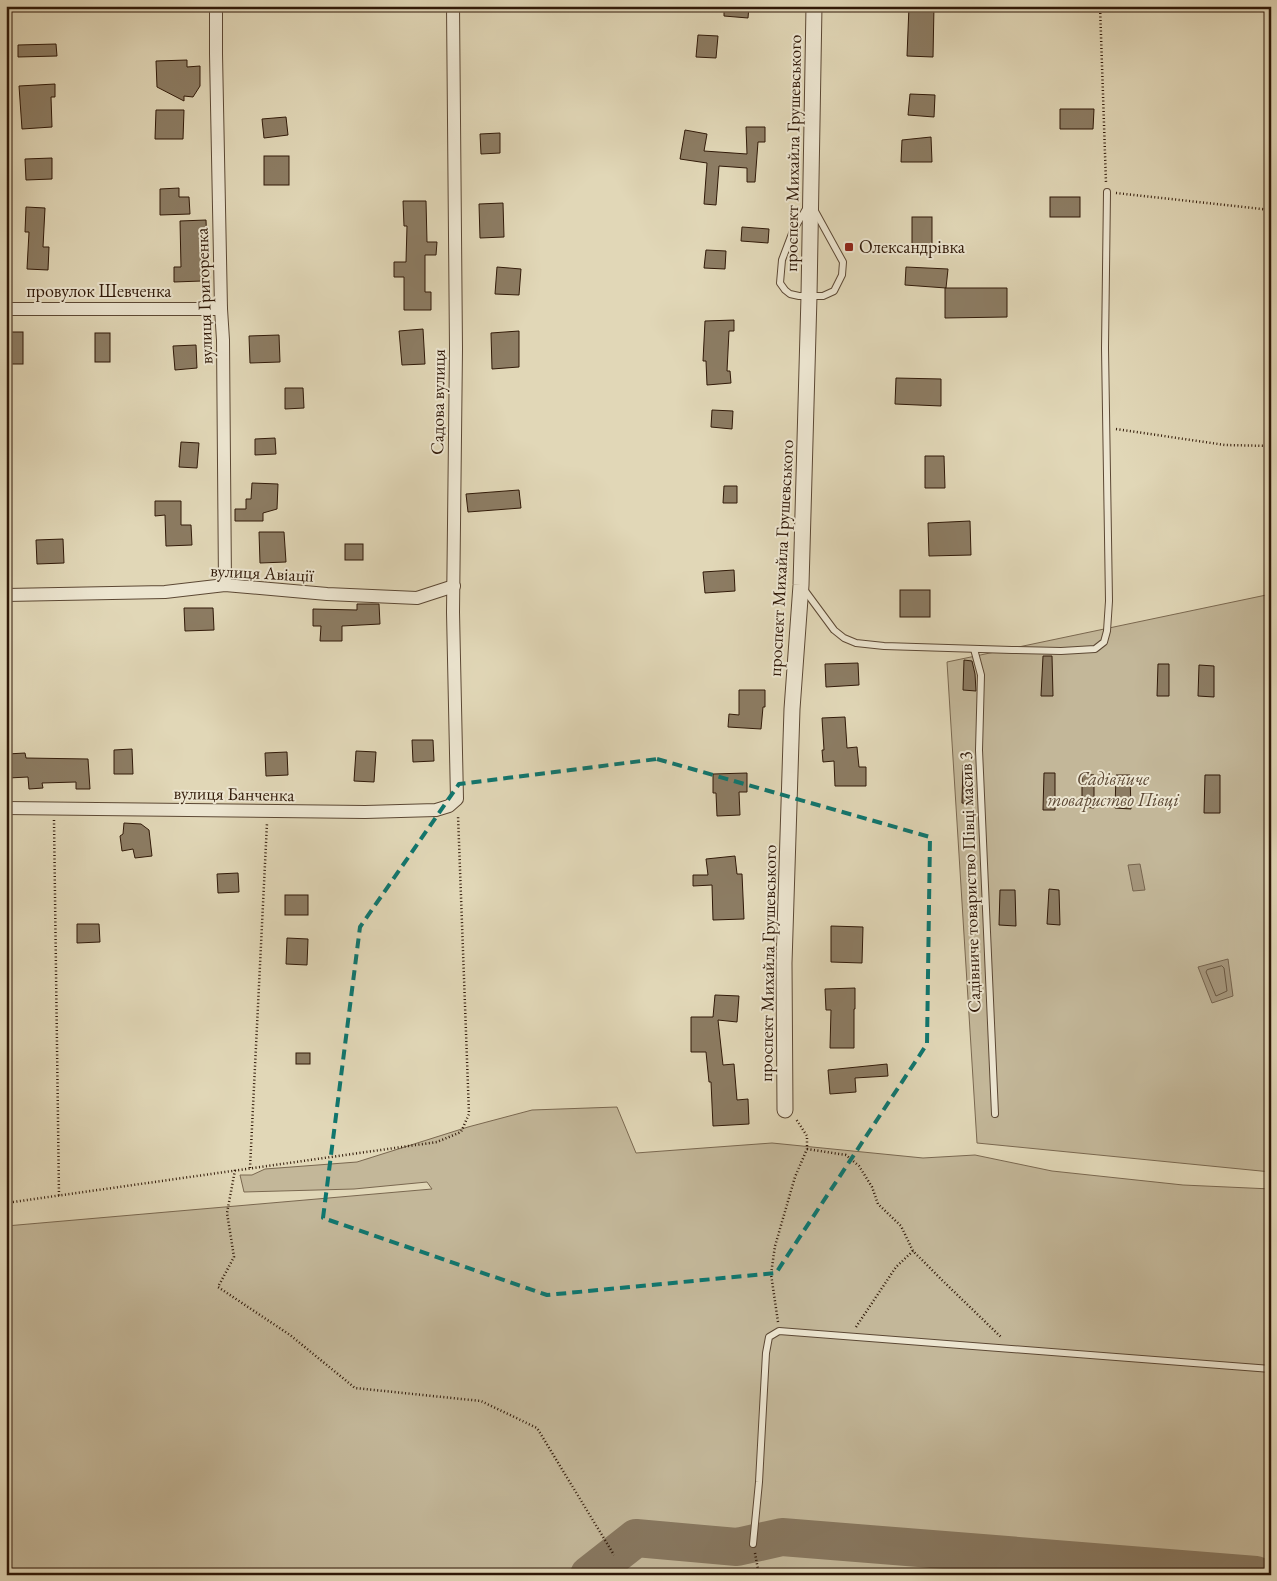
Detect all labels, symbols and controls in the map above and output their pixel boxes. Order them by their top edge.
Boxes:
street label: проспект Михайла Грушевського [779,34,806,272]
street label: вулиця Григоренка [190,226,217,365]
place label: Олександрівка [859,235,966,258]
marker: Олександрівка [843,241,855,253]
street label: провулок Шевченка [27,279,172,302]
street label: Садова вулиця [425,349,450,455]
street label: проспект Михайла Грушевського [763,439,798,677]
street label: вулиця Авіації [210,558,315,587]
street label: Садівниче товариство Півці масив 3 [953,751,986,1013]
park label: Садівниче товариство Півці [1047,767,1179,812]
street label: вулиця Банченка [173,781,295,806]
street label: проспект Михайла Грушевського [754,844,781,1082]

